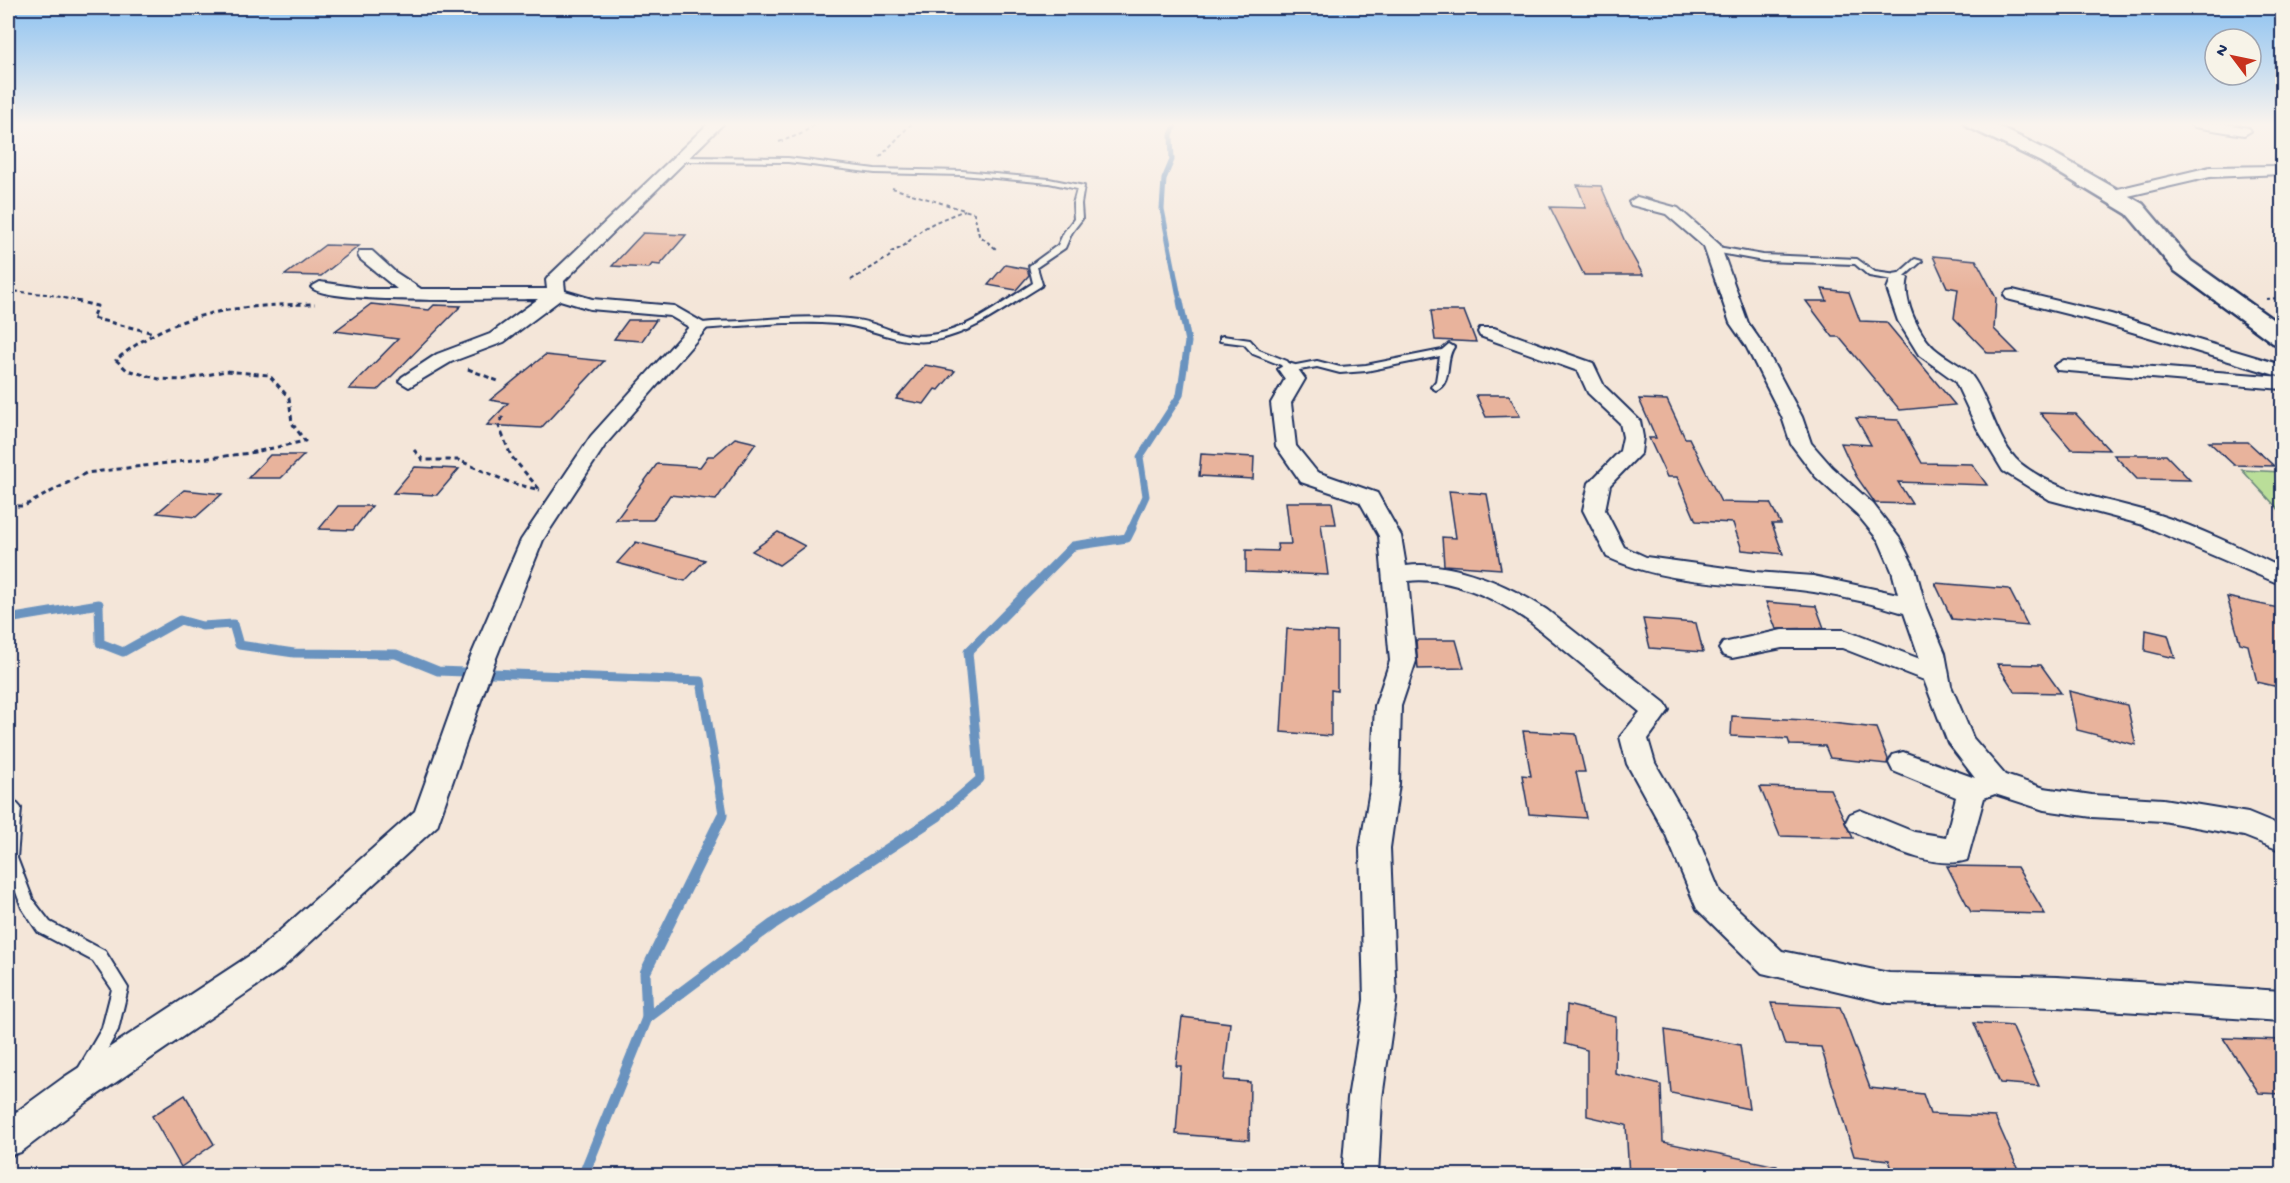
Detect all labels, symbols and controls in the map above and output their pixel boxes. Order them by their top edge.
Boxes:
north arrow [2203,27,2263,87]
text: N [2212,41,2234,60]

